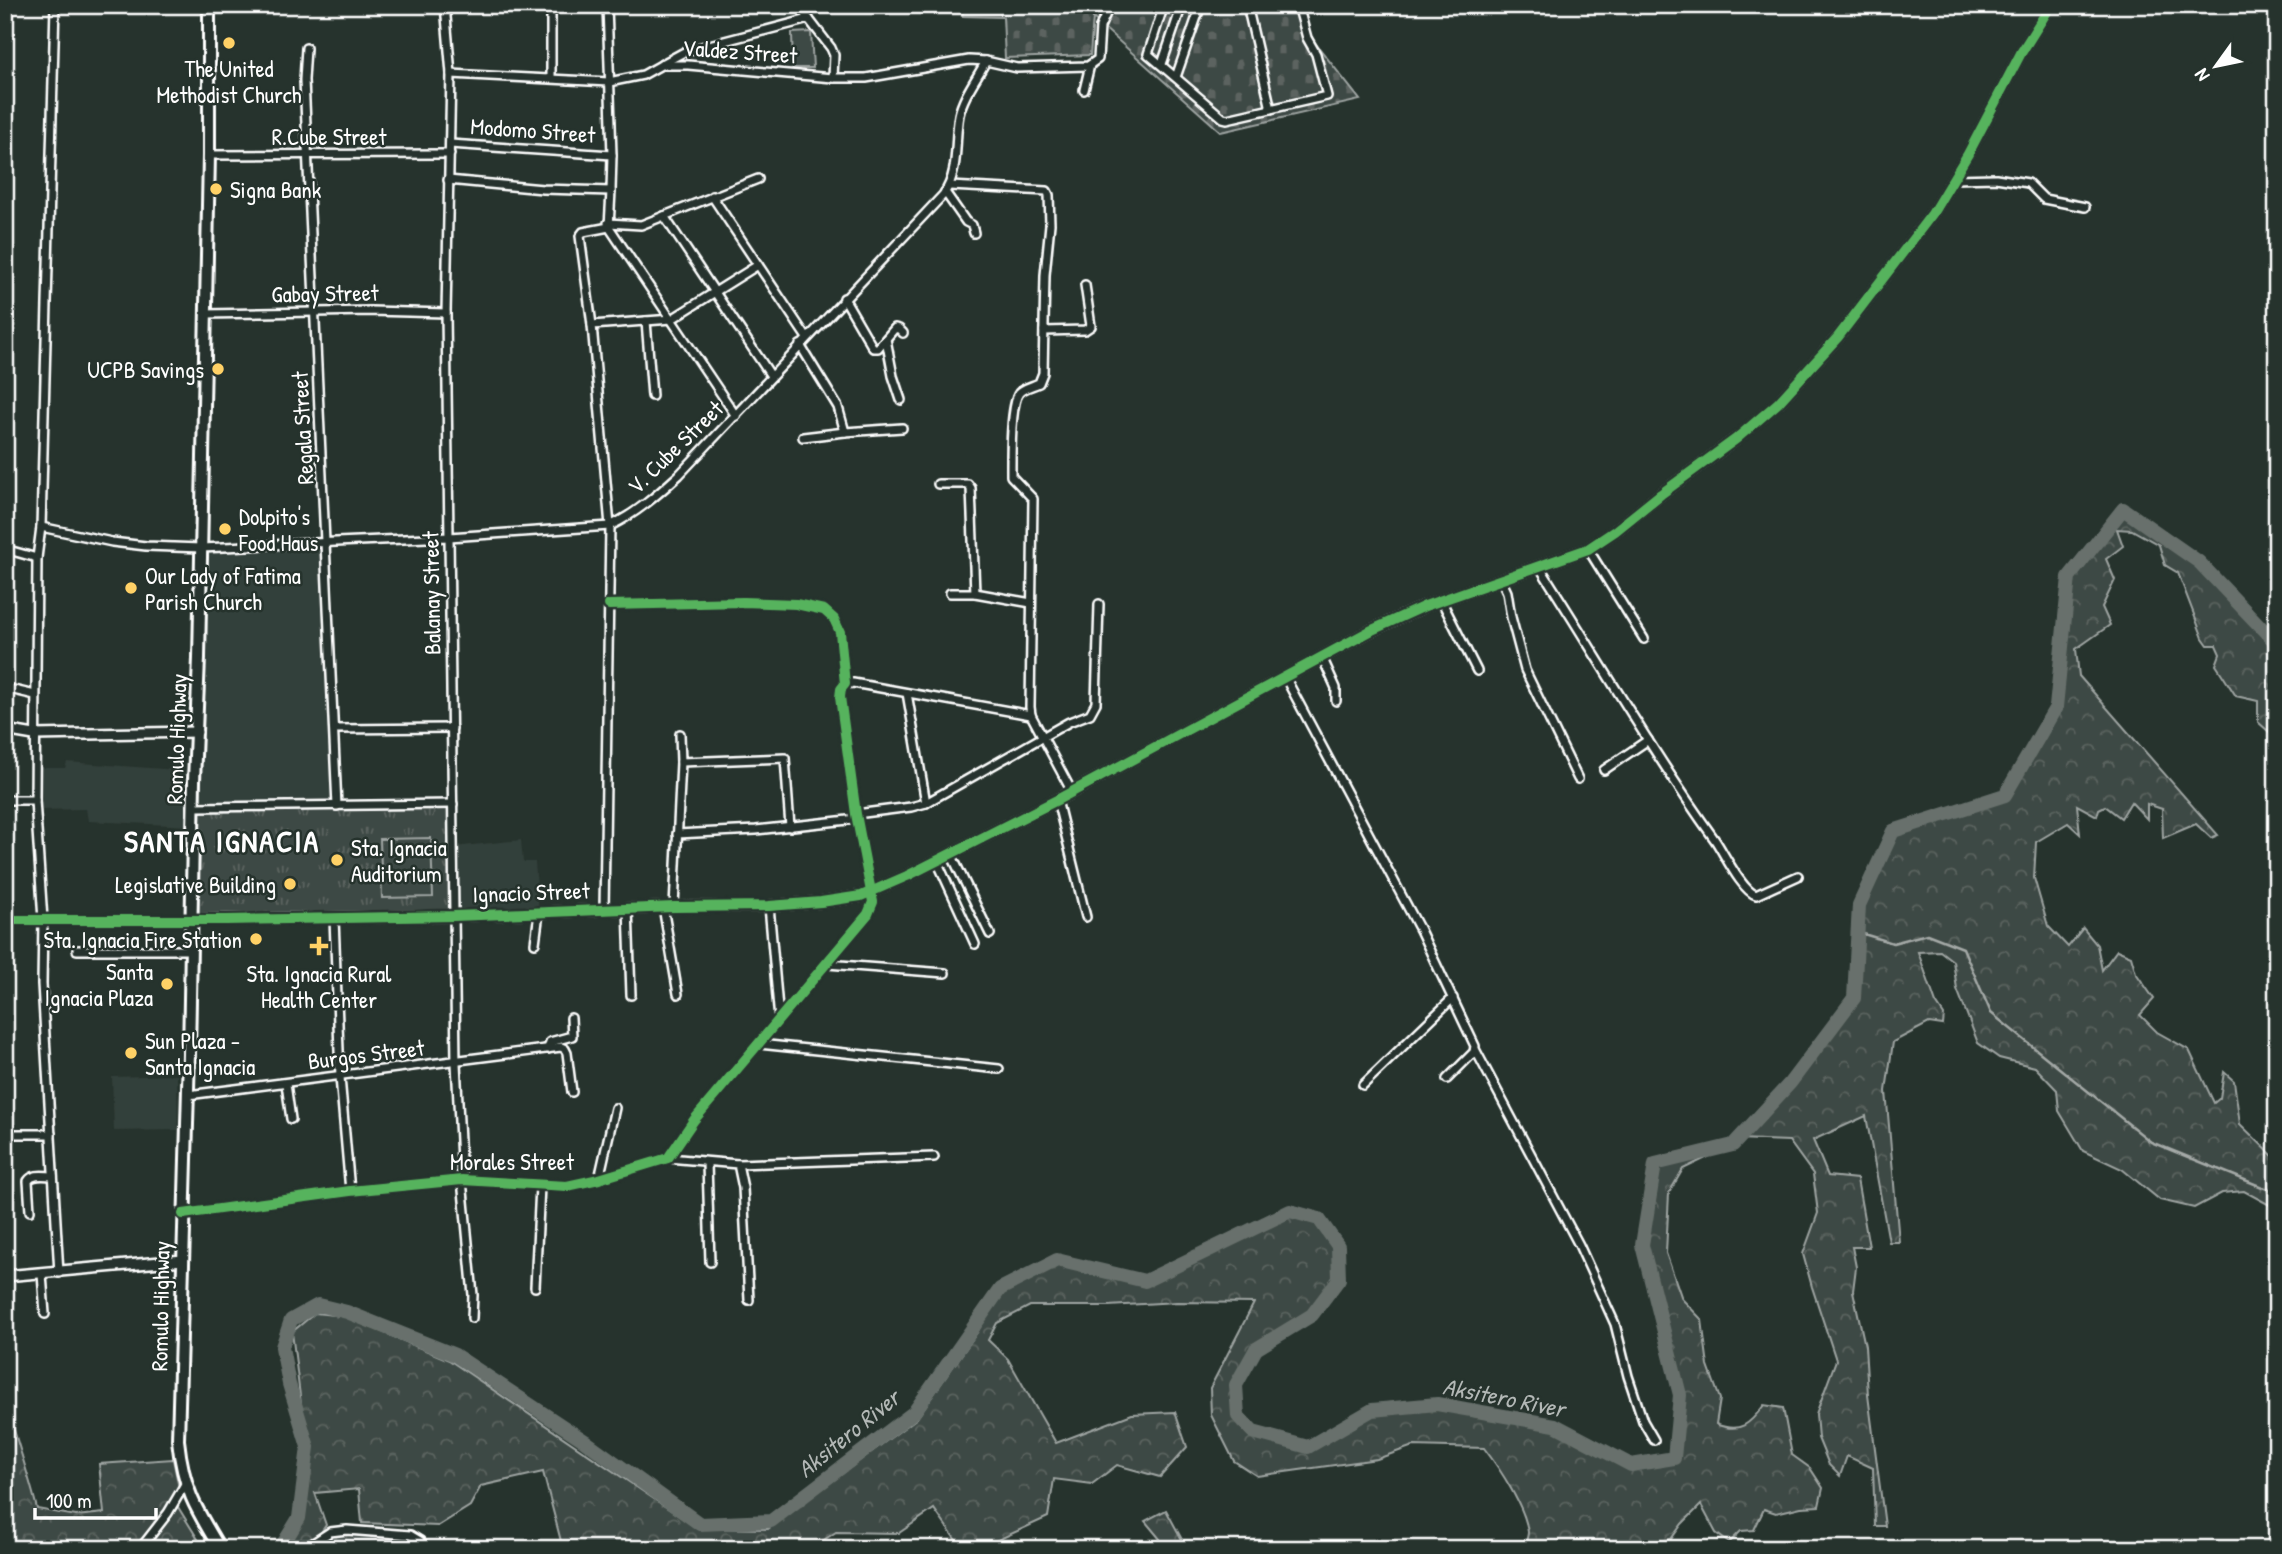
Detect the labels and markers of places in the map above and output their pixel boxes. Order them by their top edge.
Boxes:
marker: The United Methodist Church [221,35,237,51]
place label: The United Methodist Church [157,53,302,110]
place label: Signa Bank [230,174,322,205]
marker: Signa Bank [208,181,224,197]
place label: UCPB Savings [87,354,204,385]
marker: UCPB Savings [210,361,226,377]
place label: Dolpito's Food Haus [238,501,318,558]
marker: Dolpito's Food Haus [217,521,233,537]
place label: Our Lady of Fatima Parish Church [145,560,301,617]
marker: Our Lady of Fatima Parish Church [123,580,139,596]
place label: Sta. Ignacia Auditorium [351,832,447,889]
marker: Sta. Ignacia Auditorium [329,852,345,868]
place label: Legislative Building [115,869,276,900]
marker: Legislative Building [282,876,298,892]
place label: Sta. Ignacia Fire Station [44,924,242,955]
marker: Sta. Ignacia Fire Station [248,931,264,947]
marker: Sta. Ignacia Rural Health Center [309,936,329,956]
place label: Santa Ignacia Plaza [45,956,153,1013]
place label: Sta. Ignacia Rural Health Center [247,958,392,1015]
marker: Santa Ignacia Plaza [159,976,175,992]
place label: Sun Plaza - Santa Ignacia [145,1025,255,1082]
marker: Sun Plaza - Santa Ignacia [123,1045,139,1061]

